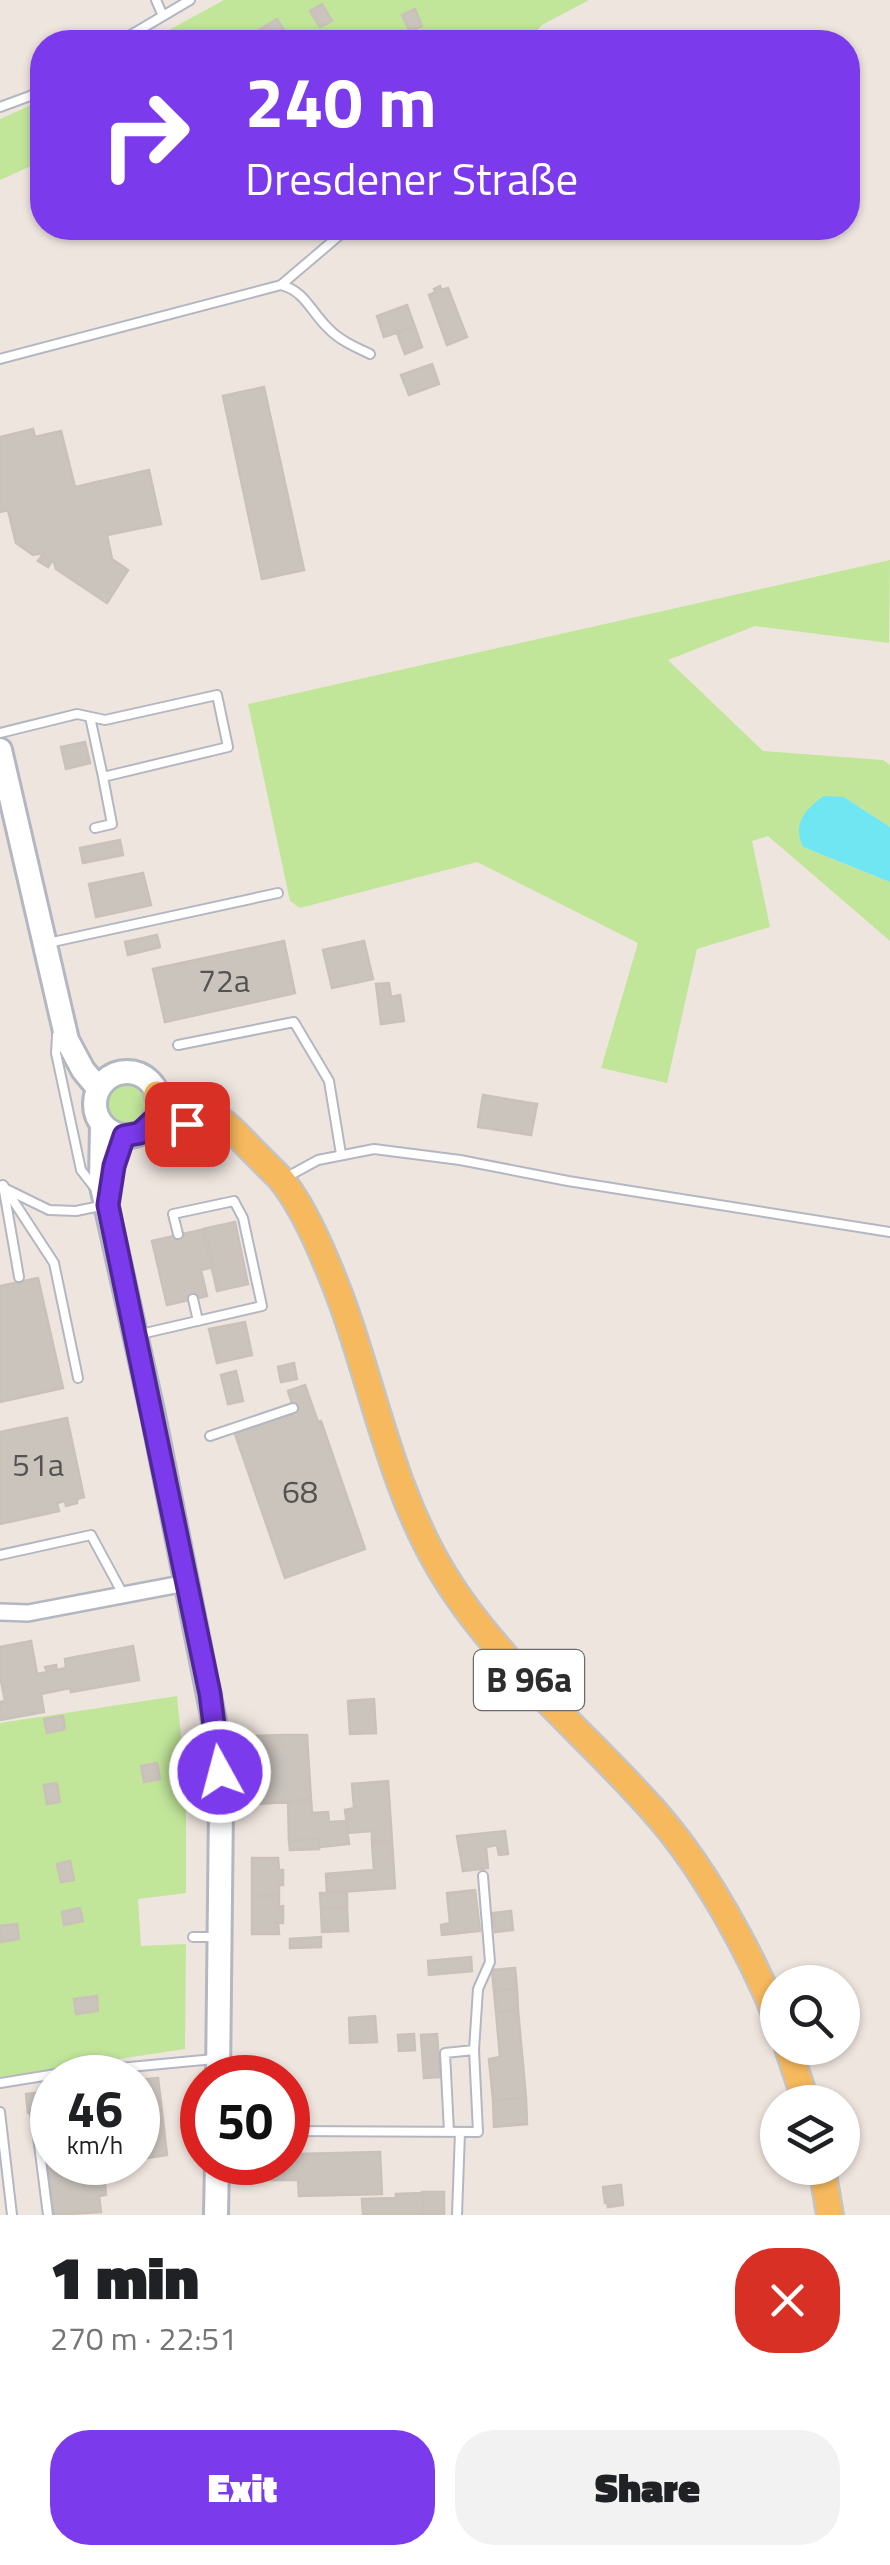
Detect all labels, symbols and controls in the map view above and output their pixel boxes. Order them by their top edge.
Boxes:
text: 240 m [245,48,437,154]
icon: right [80,70,210,200]
text: Dresdener Straße [245,144,578,212]
house number: 72a [198,956,250,1004]
pin [145,1082,230,1167]
icon: arrive [160,1097,215,1152]
house number: 51a [12,1440,64,1488]
house number: 68 [282,1467,318,1515]
road number: B 96a [474,1650,584,1710]
position arrow [168,1720,272,1824]
map controls [760,1965,860,2185]
button: search [760,1965,860,2065]
speed limit sign: 50 [180,2055,310,2185]
text: 46 [67,2070,123,2146]
button: layers [760,2085,860,2185]
text: km/h [67,2126,123,2164]
text: 1 min [50,2231,199,2322]
button: close [735,2248,840,2353]
text: 270 m · 22:51 [50,2314,237,2362]
button: Exit [50,2430,435,2545]
button: Share [455,2430,840,2545]

